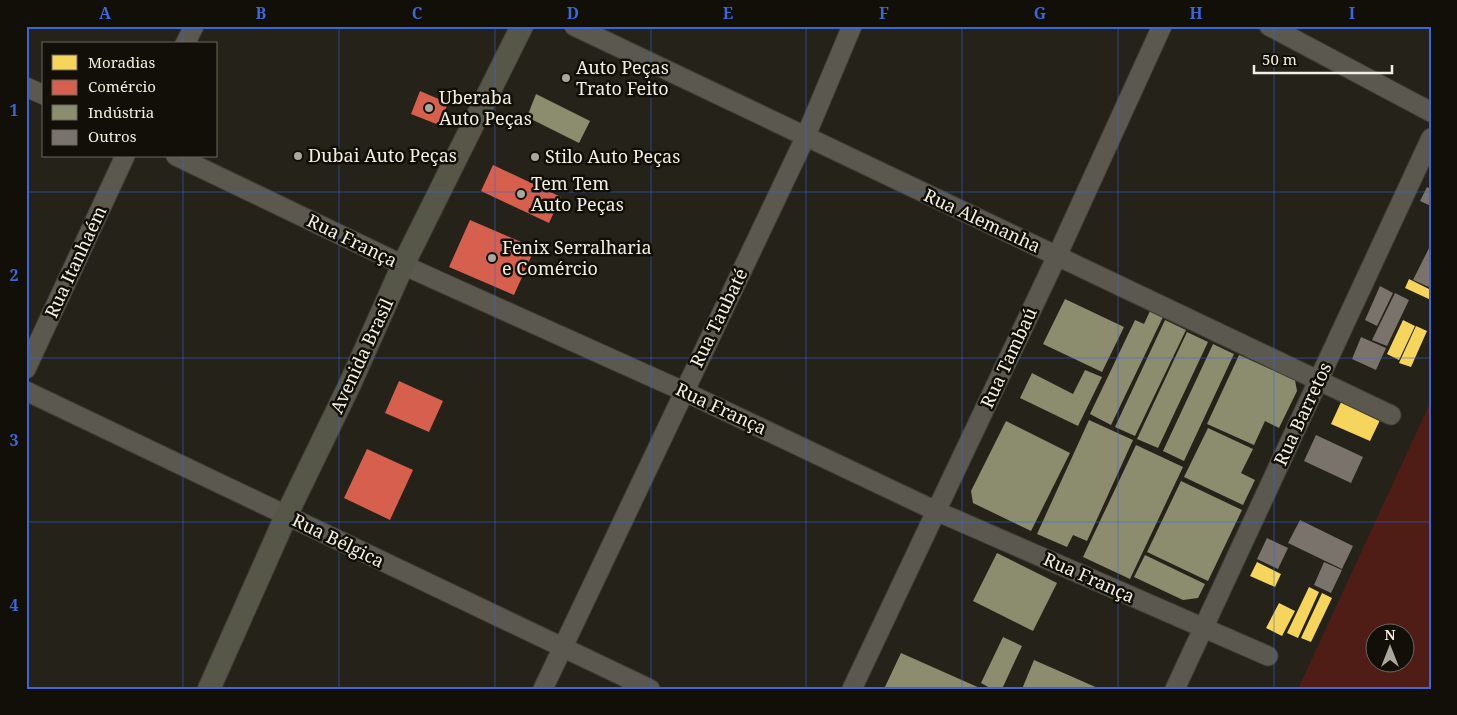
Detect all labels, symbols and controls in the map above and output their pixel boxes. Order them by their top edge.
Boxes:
text: A [99,2,112,24]
text: B [256,2,267,24]
text: C [412,2,423,24]
text: D [567,2,579,24]
text: E [723,2,733,24]
text: F [879,2,889,24]
text: G [1034,2,1046,24]
text: H [1189,2,1203,24]
text: I [1349,2,1355,24]
legend [42,42,218,158]
scale bar [1254,42,1392,74]
text: 50 m [1262,49,1297,69]
text: Moradias [88,52,155,72]
place label: Auto Peças Trato Feito [576,55,669,100]
marker: Auto Peças Trato Feito [560,72,572,84]
text: Comércio [88,76,156,96]
place label: Uberaba Auto Peças [439,85,532,130]
text: 1 [9,99,19,121]
text: Indústria [88,102,154,122]
marker: Uberaba Auto Peças [423,102,435,114]
text: Outros [88,126,137,146]
place label: Dubai Auto Peças [308,143,457,167]
place label: Stilo Auto Peças [545,144,680,168]
marker: Dubai Auto Peças [292,150,304,162]
marker: Stilo Auto Peças [529,151,541,163]
place label: Tem Tem Auto Peças [531,171,624,216]
street label: Rua Alemanha [920,183,1045,258]
marker: Tem Tem Auto Peças [515,188,527,200]
street label: Rua Itanhaém [39,202,112,321]
street label: Rua França [303,208,402,272]
place label: Fenix Serralharia e Comércio [502,235,652,280]
marker: Fenix Serralharia e Comércio [486,252,498,264]
text: 2 [9,264,19,286]
street label: Rua Taubaté [684,264,752,371]
street label: Avenida Brasil [324,294,398,417]
street label: Rua Tambaú [974,303,1042,412]
street label: Rua Barretos [1268,358,1337,469]
street label: Rua França [672,377,771,440]
text: 3 [9,429,19,451]
street label: Rua Bélgica [288,508,388,573]
street label: Rua França [1040,546,1139,608]
text: 4 [9,594,19,616]
north arrow [1364,622,1414,672]
text: N [1384,625,1396,644]

